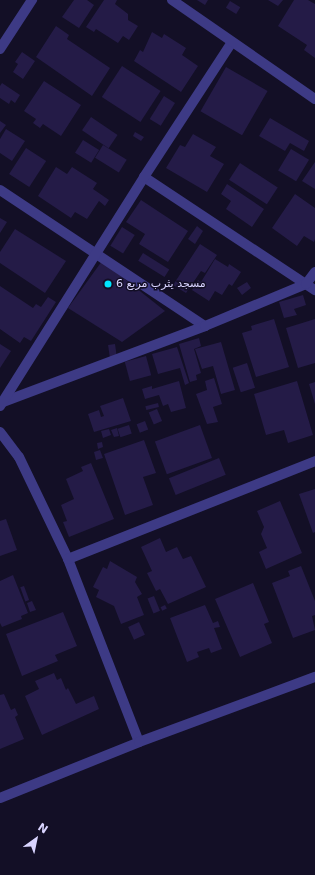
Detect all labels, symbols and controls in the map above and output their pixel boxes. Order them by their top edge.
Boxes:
place label: مسجد يثرب مربع 6 [116,277,206,291]
marker: مسجد يثرب مربع 6 [103,279,113,289]
north arrow [16,819,56,859]
text: N [35,821,50,836]

